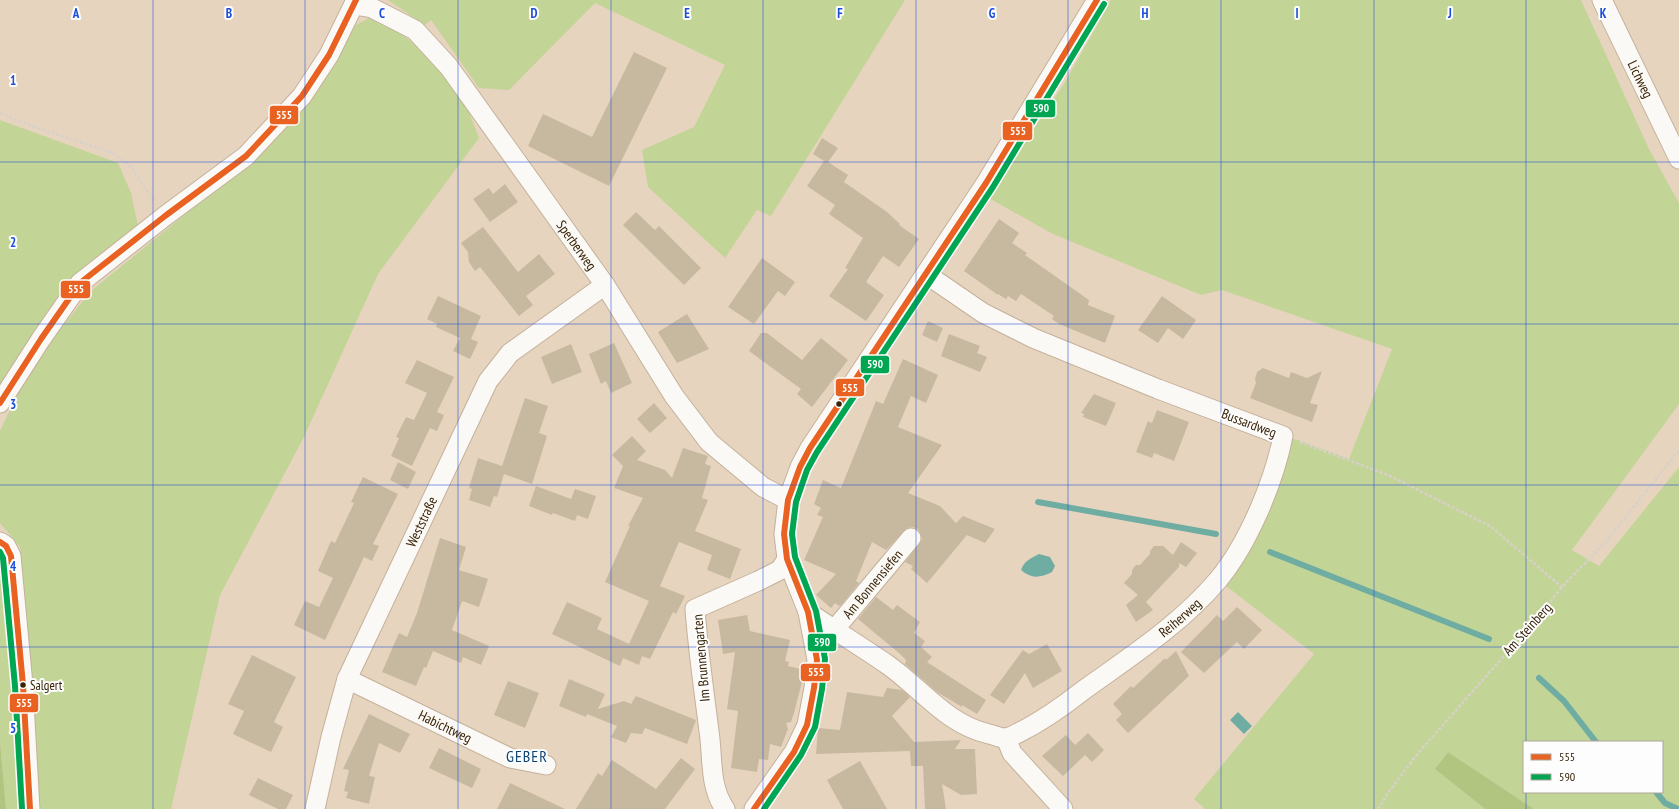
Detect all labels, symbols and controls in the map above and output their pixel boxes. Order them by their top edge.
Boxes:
text: A [72,5,80,22]
text: B [226,5,232,22]
text: C [379,5,385,22]
text: D [531,5,538,22]
text: E [684,5,690,22]
text: F [837,5,843,22]
text: G [989,5,996,22]
text: H [1142,5,1149,22]
text: I [1295,5,1299,22]
text: J [1447,5,1452,22]
text: K [1600,5,1607,22]
street label: Lichweg [1624,57,1657,101]
text: 1 [10,72,16,89]
line badge: 590 [1025,99,1056,118]
text: 590 [1033,101,1049,115]
line badge: 555 [269,105,299,125]
text: 555 [276,108,292,122]
line badge: 555 [1002,121,1033,141]
text: 555 [1010,124,1026,138]
street label: Sperberweg [553,217,601,274]
text: 2 [10,234,16,251]
line badge: 555 [60,280,91,299]
text: 555 [68,282,84,296]
line badge: 590 [860,355,890,374]
text: 590 [867,357,883,371]
line badge: 555 [835,378,865,397]
text: 555 [842,381,858,395]
text: 3 [10,396,16,413]
unlabelled marker [834,399,844,409]
street label: Bussardweg [1219,404,1279,442]
street label: Weststraße [402,493,441,550]
street label: Am Bonnensiefen [838,546,907,622]
text: 4 [10,558,17,575]
street label: Reiherweg [1155,594,1205,641]
street label: Am Steinberg [1499,599,1555,659]
street label: Im Brunnengarten [688,614,714,702]
line badge: 590 [807,633,837,652]
text: 590 [814,635,830,649]
line badge: 555 [800,663,831,682]
text: 555 [808,665,824,679]
place label: Salgert [30,677,63,694]
marker: Salgert [18,680,28,690]
line badge: 555 [9,693,39,713]
text: 555 [16,696,32,710]
street label: Habichtweg [415,706,475,747]
text: 5 [10,720,16,737]
legend [1523,741,1663,793]
district label: GEBER [506,746,548,766]
text: 555 [1559,749,1575,764]
text: 590 [1559,769,1575,784]

